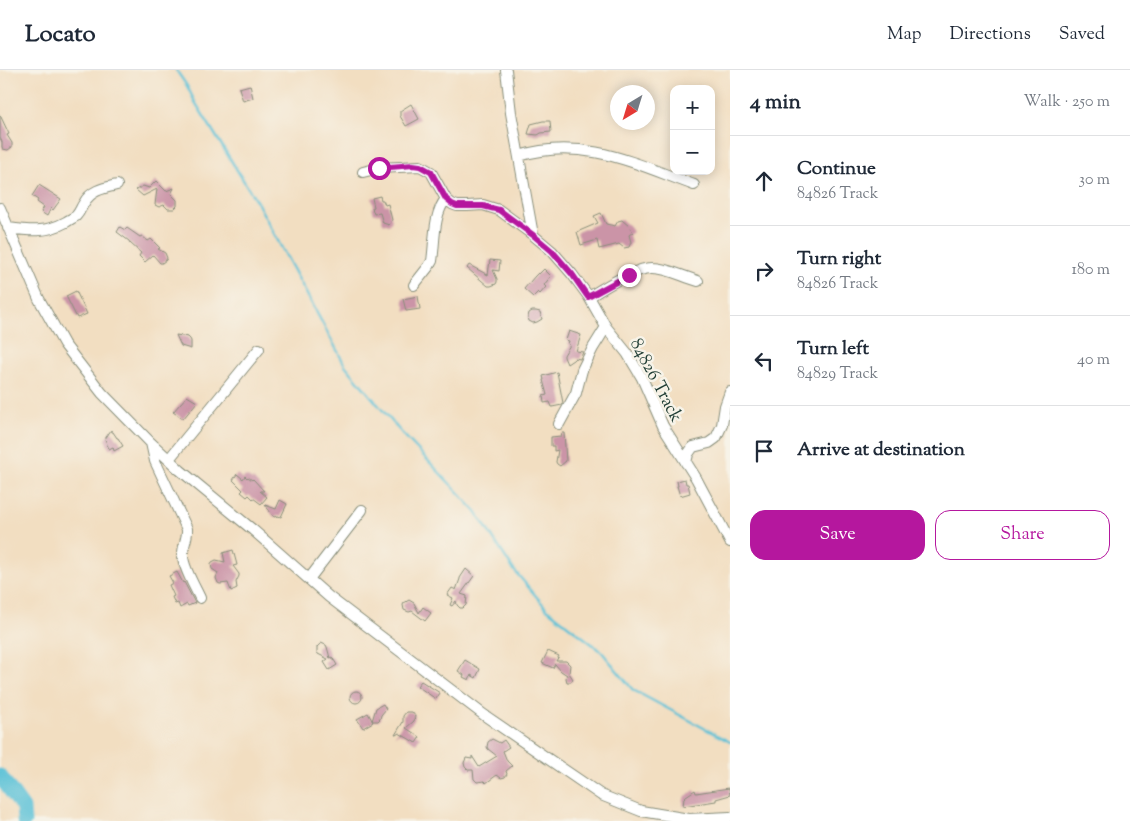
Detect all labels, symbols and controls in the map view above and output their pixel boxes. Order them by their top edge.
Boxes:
text: Locato [25,18,96,52]
text: Map [887,22,922,48]
text: Directions [950,22,1031,48]
text: Saved [1059,22,1105,48]
north arrow [610,85,655,130]
map controls [670,85,715,175]
button: + [670,85,715,130]
text: 4 min [750,88,801,118]
text: Walk · 250 m [1024,91,1110,114]
button: − [670,130,715,175]
text: Continue [797,156,876,183]
route start [368,157,391,180]
icon: ahead [750,167,778,195]
text: 30 m [1079,169,1110,192]
text: 84826 Track [797,183,878,206]
text: Turn right [797,246,881,273]
icon: right [750,257,778,285]
text: 180 m [1071,259,1110,282]
route end [618,264,641,287]
text: 84826 Track [797,273,878,296]
street label: 84826 Track [622,334,688,428]
text: Turn left [797,336,869,363]
icon: left [750,347,778,375]
text: 40 m [1077,349,1110,372]
text: 84829 Track [797,363,878,386]
icon: arrive [750,437,778,465]
text: Arrive at destination [797,437,965,464]
button: Save [750,510,925,560]
button: Share [935,510,1110,560]

